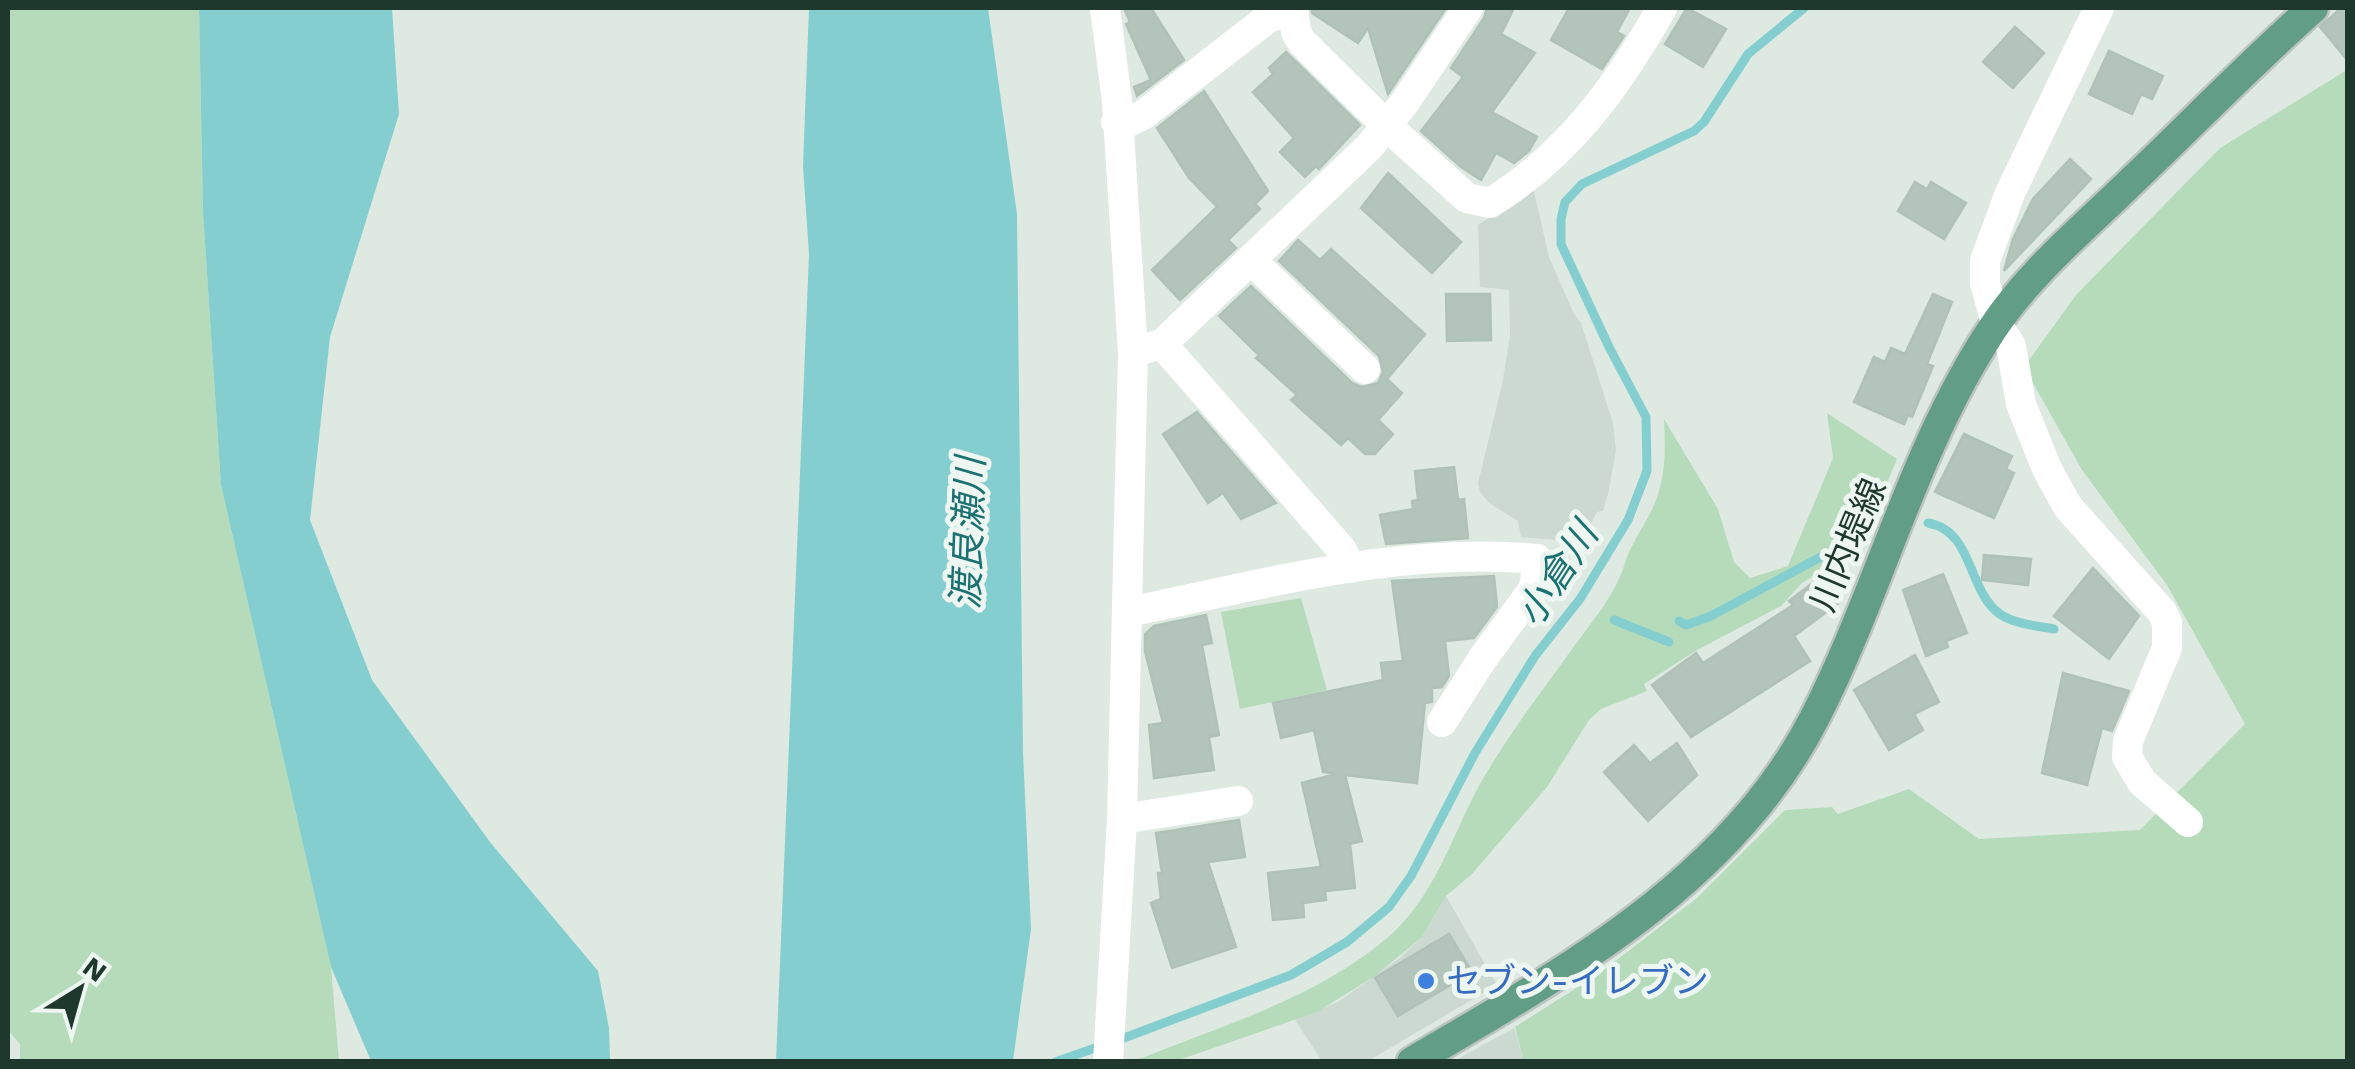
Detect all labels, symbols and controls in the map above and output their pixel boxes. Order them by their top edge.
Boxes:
water label: 渡良瀬川 [943,452,993,610]
street label: 川内堤線 [1801,472,1895,618]
water label: 小倉川 [1508,511,1609,634]
north arrow [30,939,130,1039]
text: N [77,950,113,989]
place label: セブン-イレブン [1446,960,1709,1002]
marker: セブン-イレブン [1415,970,1437,992]

